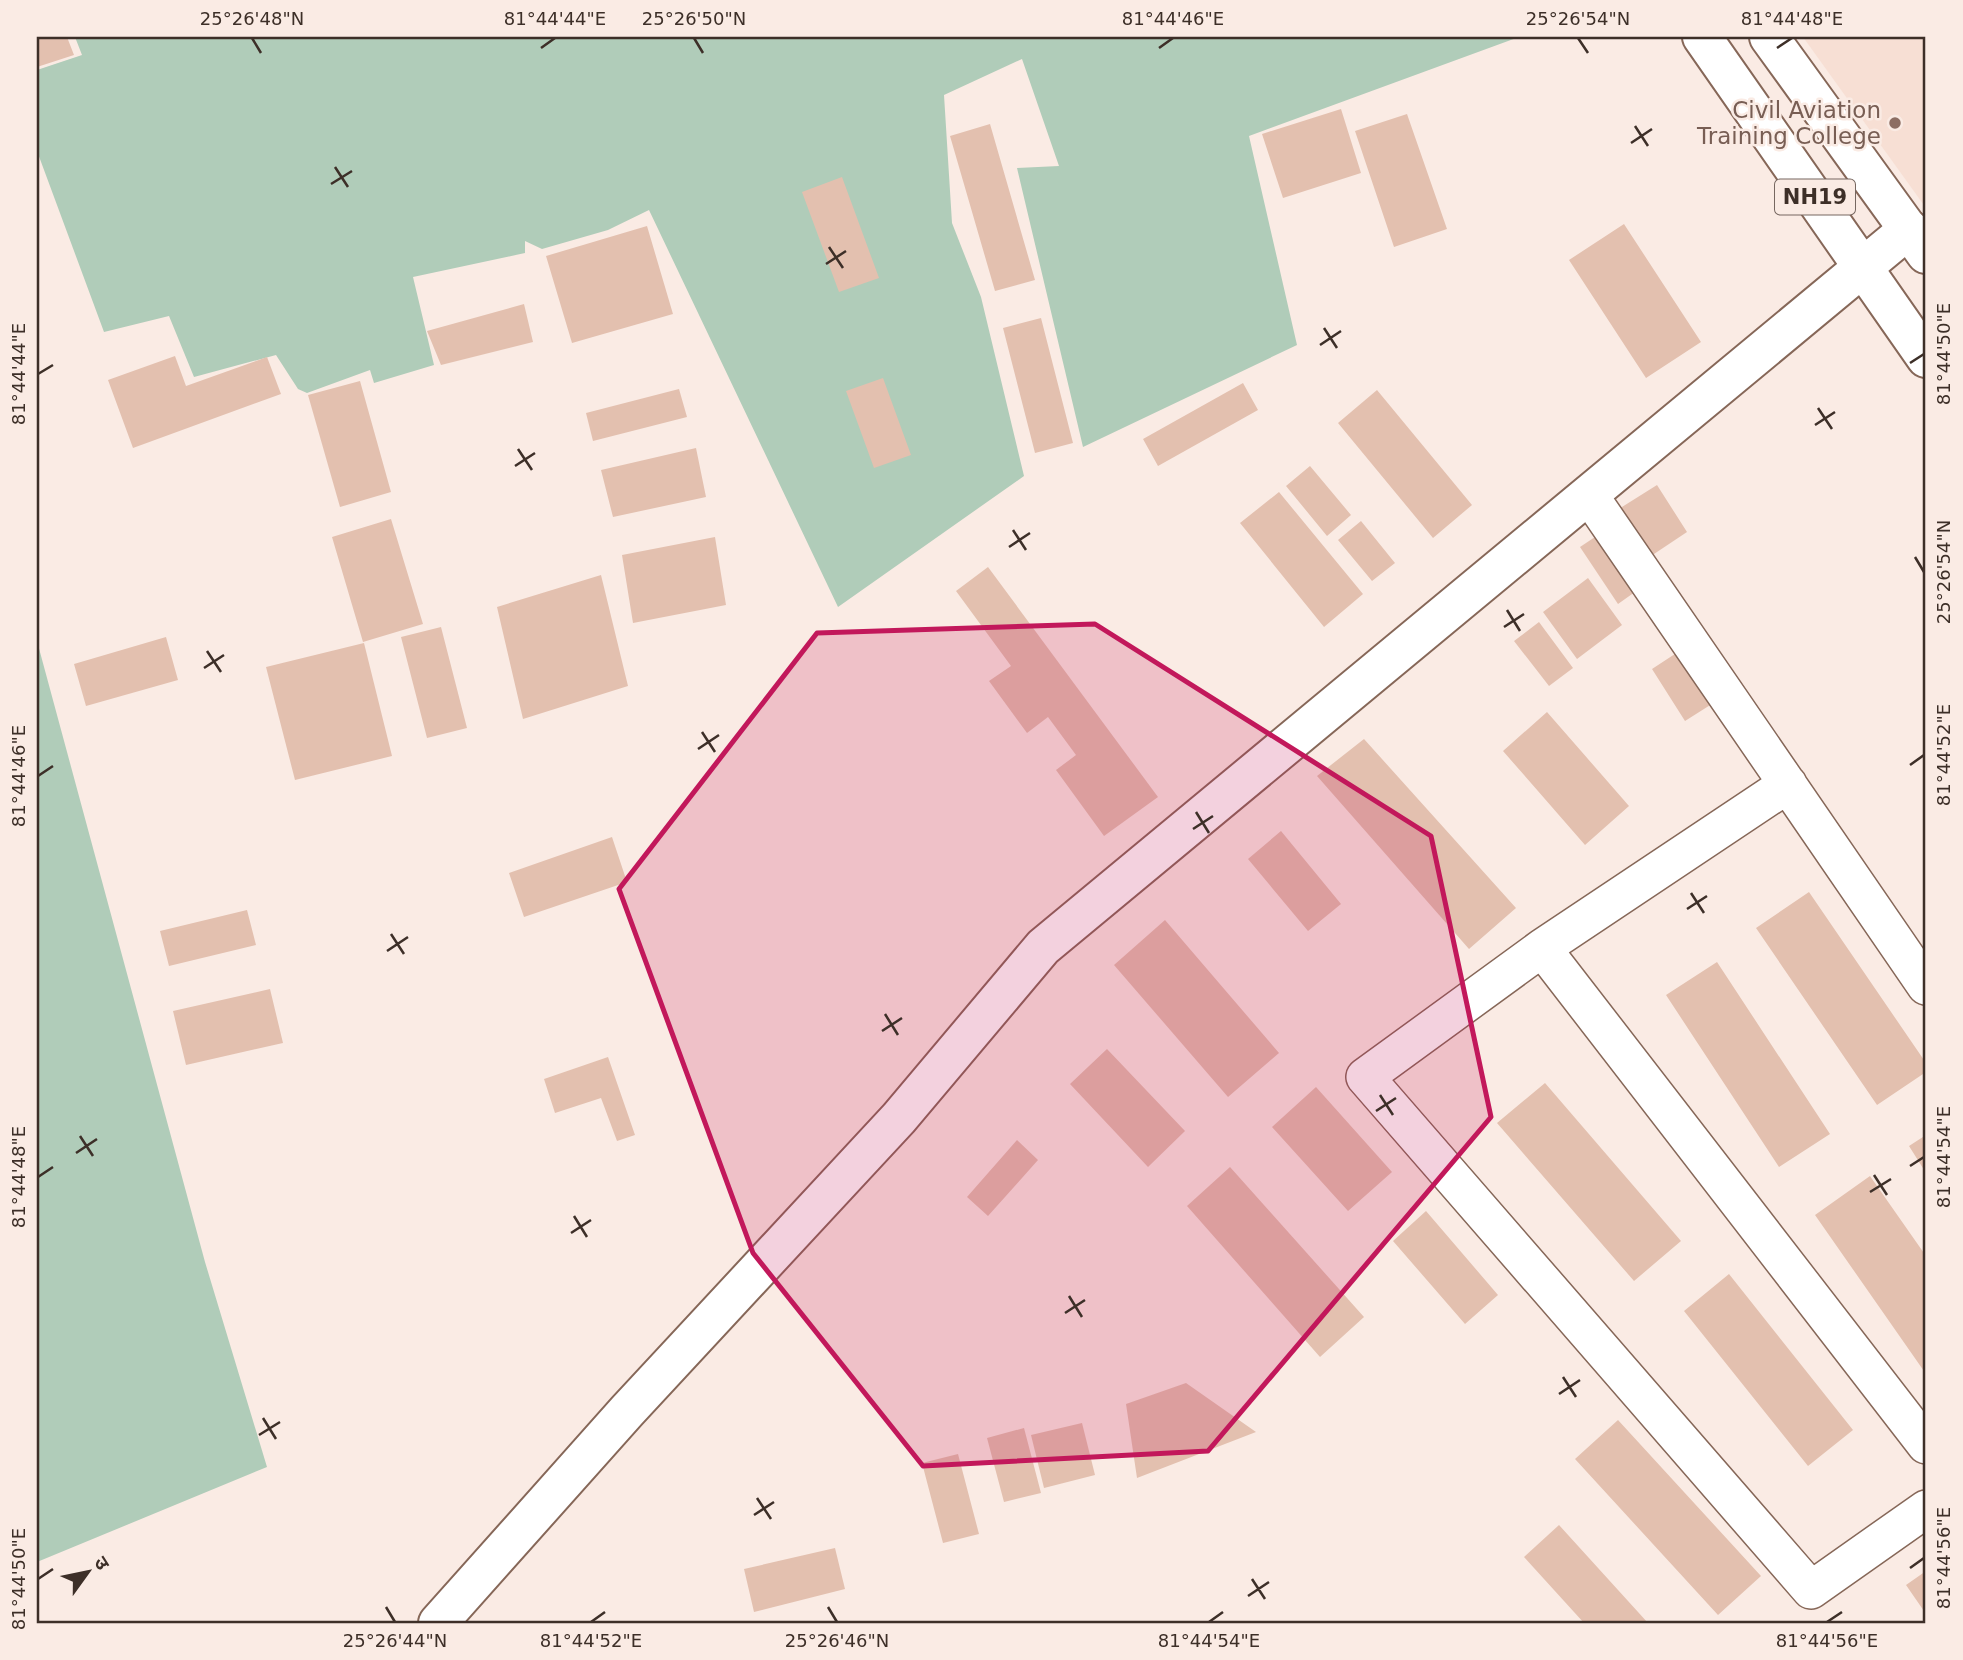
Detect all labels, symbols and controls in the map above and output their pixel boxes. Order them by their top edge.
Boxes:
text: 25°26'48"N [200,8,304,29]
text: 81°44'44"E [504,8,606,29]
text: 25°26'50"N [642,8,746,29]
text: 81°44'46"E [1122,8,1224,29]
text: 25°26'54"N [1526,8,1630,29]
text: 81°44'48"E [1741,8,1843,29]
place label: Civil Aviation Training College [1696,97,1881,149]
marker: Civil Aviation Training College [1887,115,1903,131]
road number: NH19 [1775,180,1855,214]
text: 81°44'50"E [1933,303,1954,405]
text: 81°44'44"E [8,323,29,425]
text: 25°26'54"N [1933,520,1954,624]
text: 81°44'52"E [1933,704,1954,806]
text: 81°44'46"E [8,725,29,827]
text: 81°44'54"E [1933,1106,1954,1208]
text: 81°44'48"E [8,1126,29,1228]
text: 81°44'56"E [1933,1507,1954,1609]
text: 81°44'50"E [8,1528,29,1630]
north arrow [52,1538,122,1608]
text: उ [90,1552,115,1574]
text: 25°26'44"N [343,1630,447,1651]
text: 81°44'52"E [540,1630,642,1651]
text: 25°26'46"N [785,1630,889,1651]
text: 81°44'54"E [1158,1630,1260,1651]
text: 81°44'56"E [1776,1630,1878,1651]

